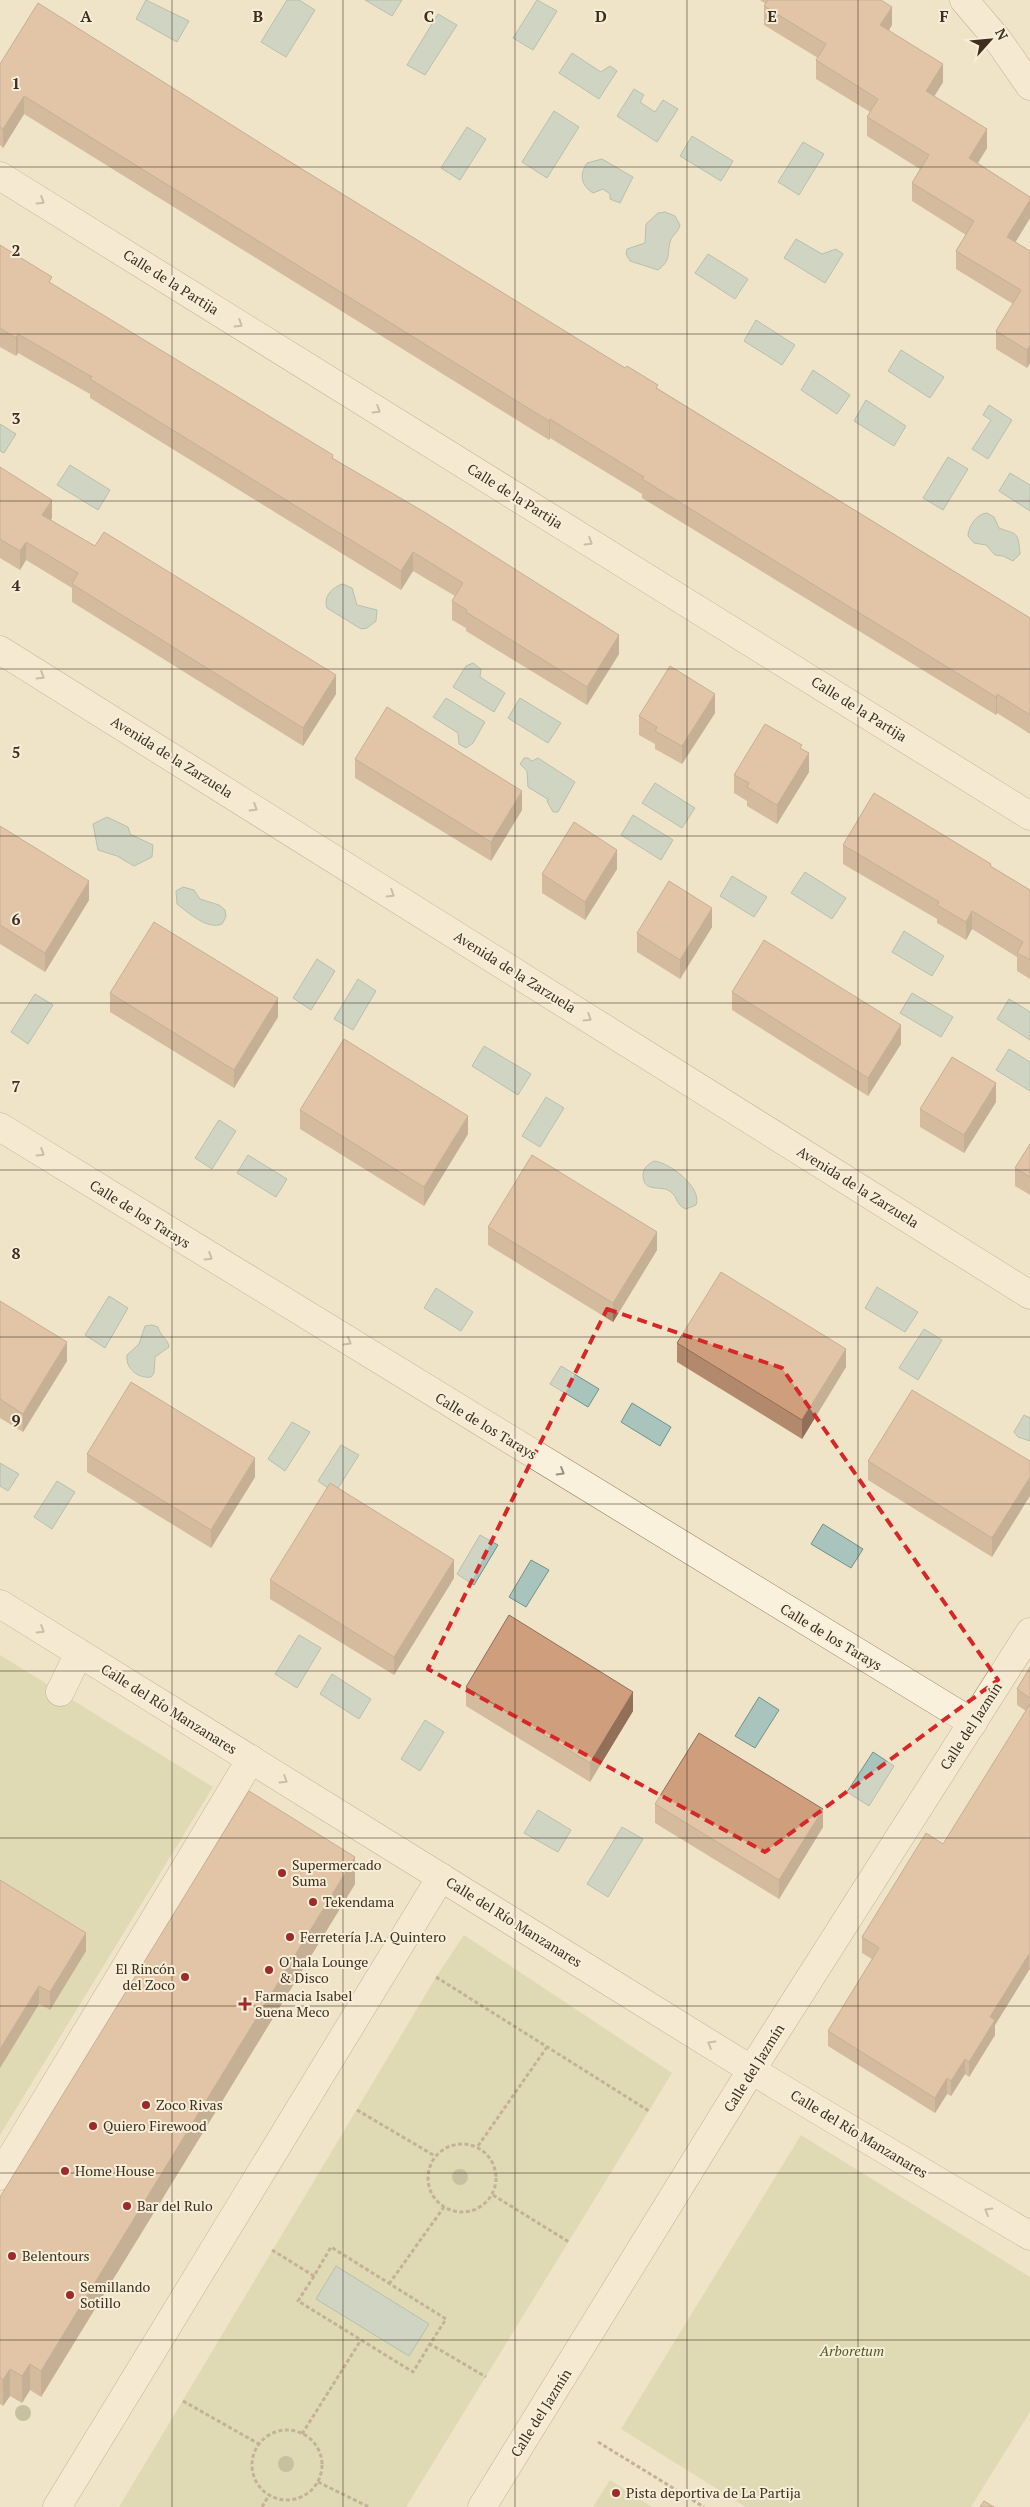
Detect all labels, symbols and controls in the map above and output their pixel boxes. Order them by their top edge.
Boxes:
text: A [80,5,92,27]
text: B [253,5,263,27]
text: C [424,5,434,27]
text: D [595,5,607,27]
text: E [767,5,777,27]
text: F [939,5,949,27]
north arrow [965,15,1015,65]
text: N [991,25,1013,43]
text: 1 [11,72,21,94]
one-way arrow [36,195,45,205]
text: 2 [11,239,21,261]
street label: Calle de la Partija [120,245,223,319]
one-way arrow [233,318,242,328]
one-way arrow [371,404,380,413]
text: 3 [11,407,21,429]
street label: Calle de la Partija [464,459,567,533]
one-way arrow [584,535,593,545]
text: 4 [11,574,21,596]
one-way arrow [36,669,45,679]
street label: Calle de la Partija [808,672,911,746]
street label: Avenida de la Zarzuela [108,711,237,802]
text: 5 [11,741,21,763]
one-way arrow [248,801,257,811]
one-way arrow [386,888,395,897]
text: 6 [11,908,21,930]
street label: Avenida de la Zarzuela [451,926,580,1017]
one-way arrow [582,1012,592,1021]
text: 7 [11,1075,21,1097]
street label: Avenida de la Zarzuela [794,1141,923,1232]
one-way arrow [36,1147,45,1156]
street label: Calle de los Tarays [86,1175,194,1252]
text: 8 [11,1242,21,1264]
one-way arrow [204,1251,213,1261]
one-way arrow [342,1335,351,1345]
street label: Calle de los Tarays [432,1388,541,1463]
text: 9 [11,1409,21,1431]
one-way arrow [556,1466,565,1476]
street label: Calle de los Tarays [777,1599,886,1674]
one-way arrow [36,1623,45,1633]
street label: Calle del Río Manzanares [98,1659,241,1758]
street label: Calle del Jazmín [935,1678,1006,1773]
one-way arrow [278,1773,287,1783]
place label: Supermercado Suma [292,1855,382,1890]
marker: Supermercado Suma [276,1867,288,1879]
street label: Calle del Río Manzanares [443,1872,586,1971]
place label: Tekendama [323,1892,394,1911]
marker: Tekendama [307,1896,319,1908]
place label: Ferretería J.A. Quintero [300,1927,446,1946]
marker: Ferretería J.A. Quintero [284,1931,296,1943]
place label: O'hala Lounge & Disco [279,1952,368,1987]
place label: El Rincón del Zoco [115,1959,176,1994]
marker: O'hala Lounge & Disco [263,1964,275,1976]
marker: El Rincón del Zoco [179,1971,191,1983]
place label: Farmacia Isabel Suena Meco [255,1986,352,2021]
marker: Farmacia Isabel Suena Meco [239,1998,251,2010]
street label: Calle del Jazmín [719,2019,789,2115]
one-way arrow [707,2041,716,2051]
street label: Calle del Río Manzanares [787,2085,931,2182]
place label: Zoco Rivas [156,2095,223,2114]
marker: Zoco Rivas [140,2099,152,2111]
place label: Quiero Firewood [103,2116,207,2135]
marker: Quiero Firewood [87,2120,99,2132]
place label: Home House [75,2161,155,2180]
marker: Home House [59,2165,71,2177]
place label: Bar del Rulo [137,2196,213,2215]
marker: Bar del Rulo [121,2200,133,2212]
one-way arrow [985,2208,994,2218]
place label: Belentours [22,2246,90,2265]
marker: Belentours [6,2250,18,2262]
place label: Semillando Sotillo [80,2277,150,2312]
marker: Semillando Sotillo [64,2289,76,2301]
park label: Arboretum [819,2341,884,2360]
street label: Calle del Jazmín [506,2364,576,2460]
place label: Pista deportiva de La Partija [626,2483,801,2502]
marker: Pista deportiva de La Partija [610,2487,622,2499]

